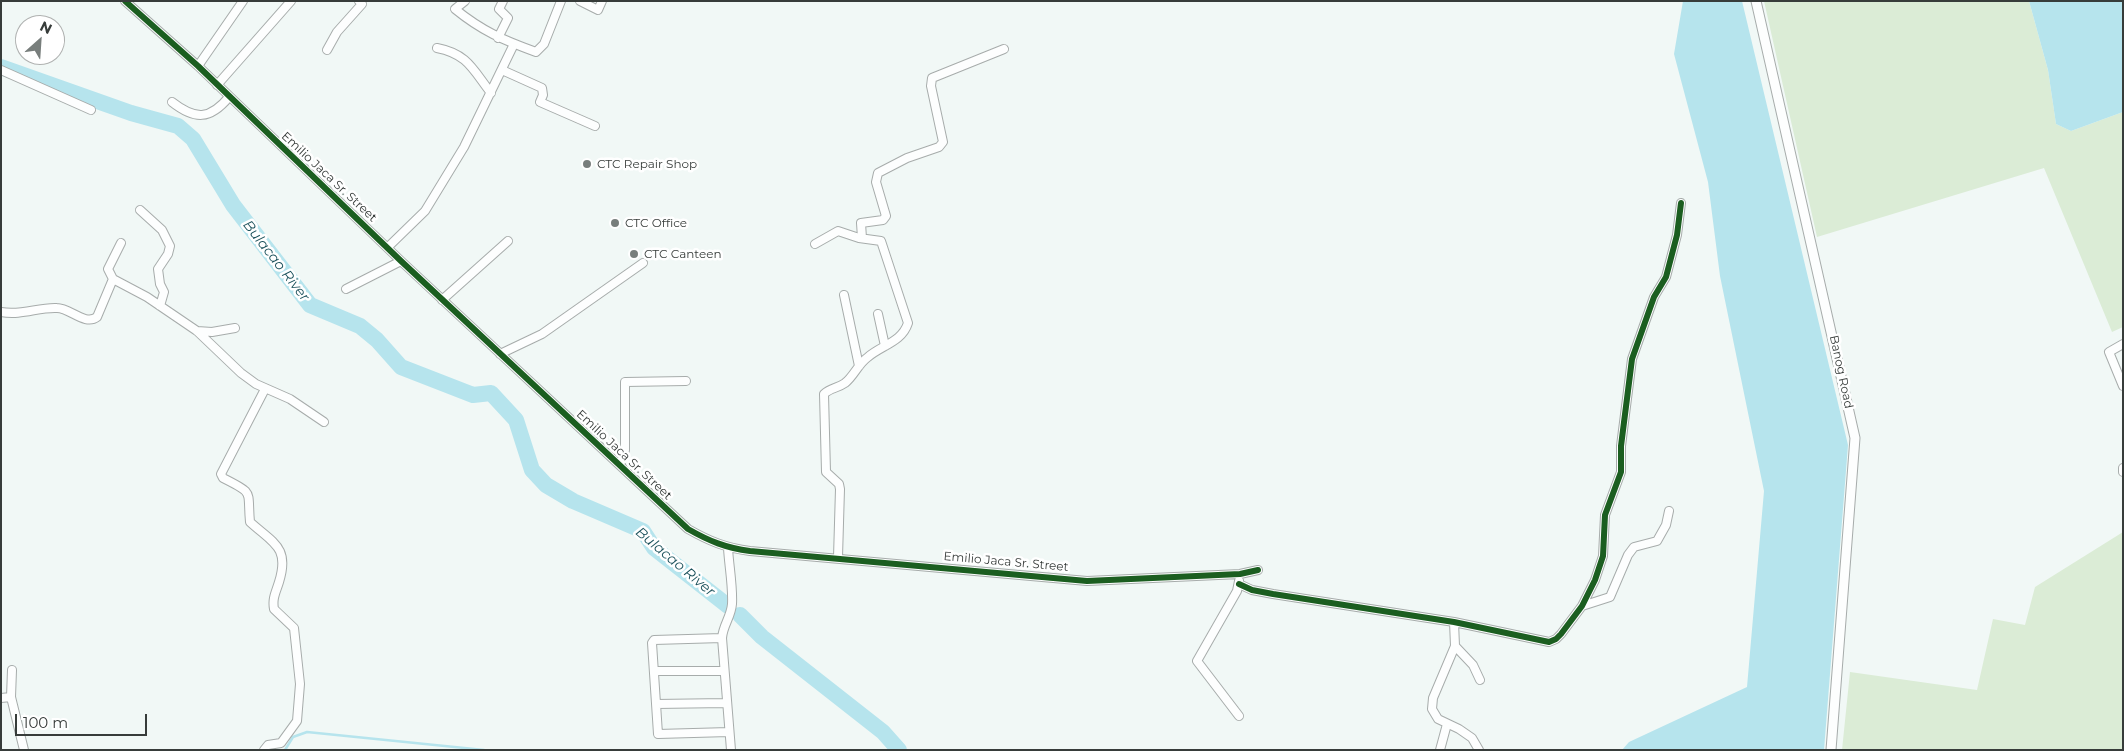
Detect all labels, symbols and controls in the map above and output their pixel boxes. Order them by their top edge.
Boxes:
north arrow [15,15,65,65]
text: N [37,17,55,38]
street label: Emilio Jaca Sr. Street [278,129,380,225]
place label: CTC Repair Shop [597,157,697,171]
marker: CTC Repair Shop [581,158,593,170]
place label: CTC Office [625,216,687,230]
water label: Bulacao River [239,217,313,305]
marker: CTC Office [609,217,621,229]
place label: CTC Canteen [644,247,722,261]
marker: CTC Canteen [628,248,640,260]
street label: Banog Road [1826,334,1856,410]
street label: Emilio Jaca Sr. Street [573,407,675,503]
water label: Bulacao River [632,524,718,600]
street label: Emilio Jaca Sr. Street [943,549,1069,575]
scale bar [18,704,150,736]
text: 100 m [23,713,68,732]

